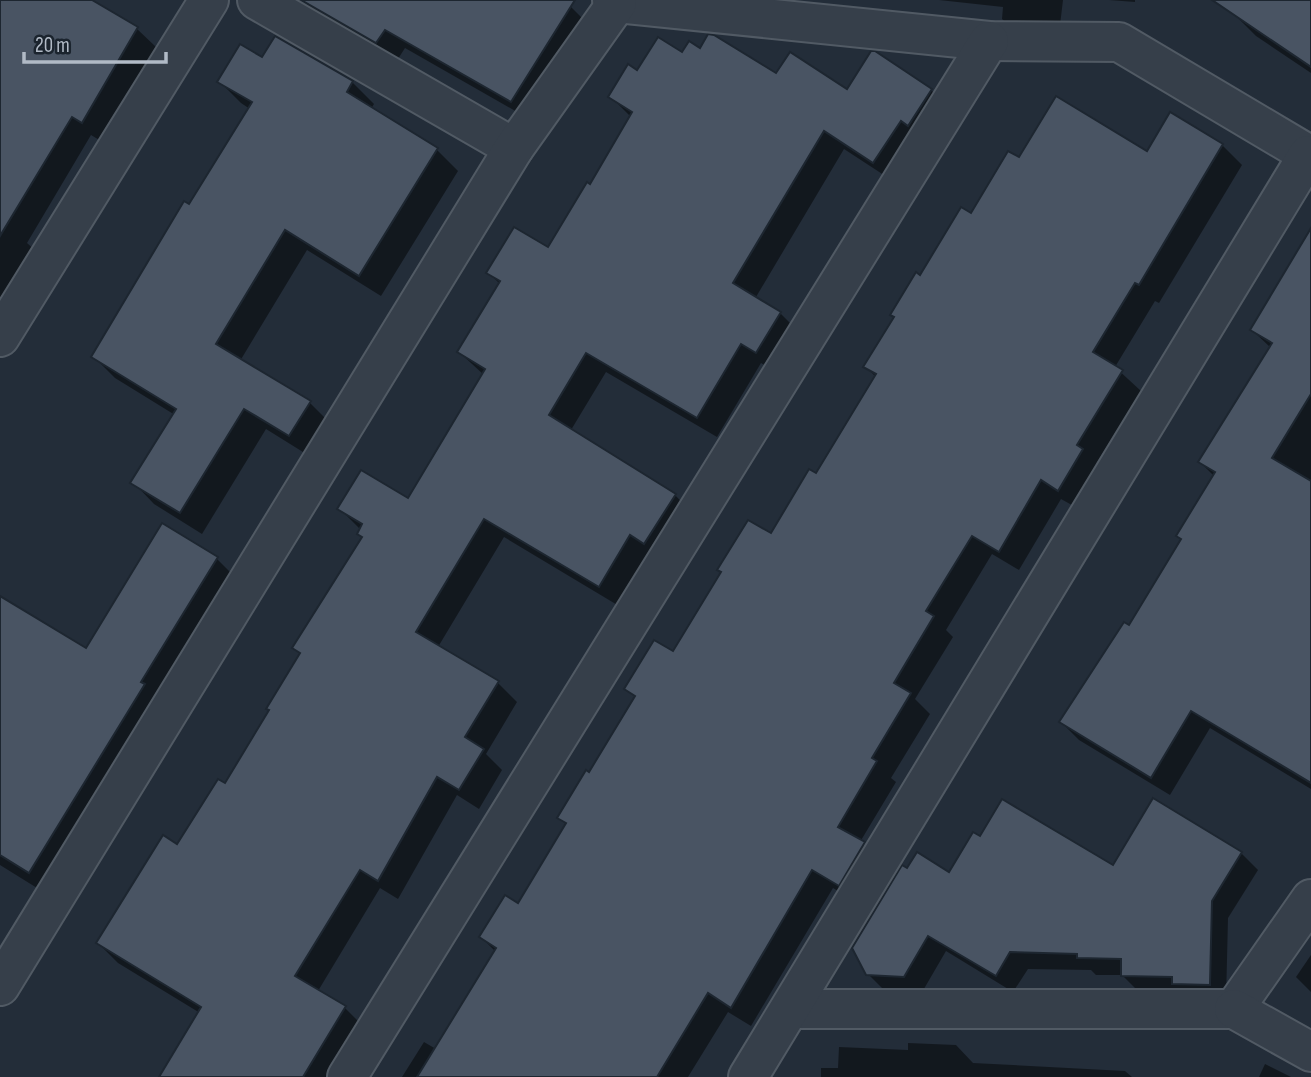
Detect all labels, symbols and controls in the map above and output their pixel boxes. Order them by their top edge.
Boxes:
scale bar [24,21,166,65]
text: 20 m [35,33,70,58]

